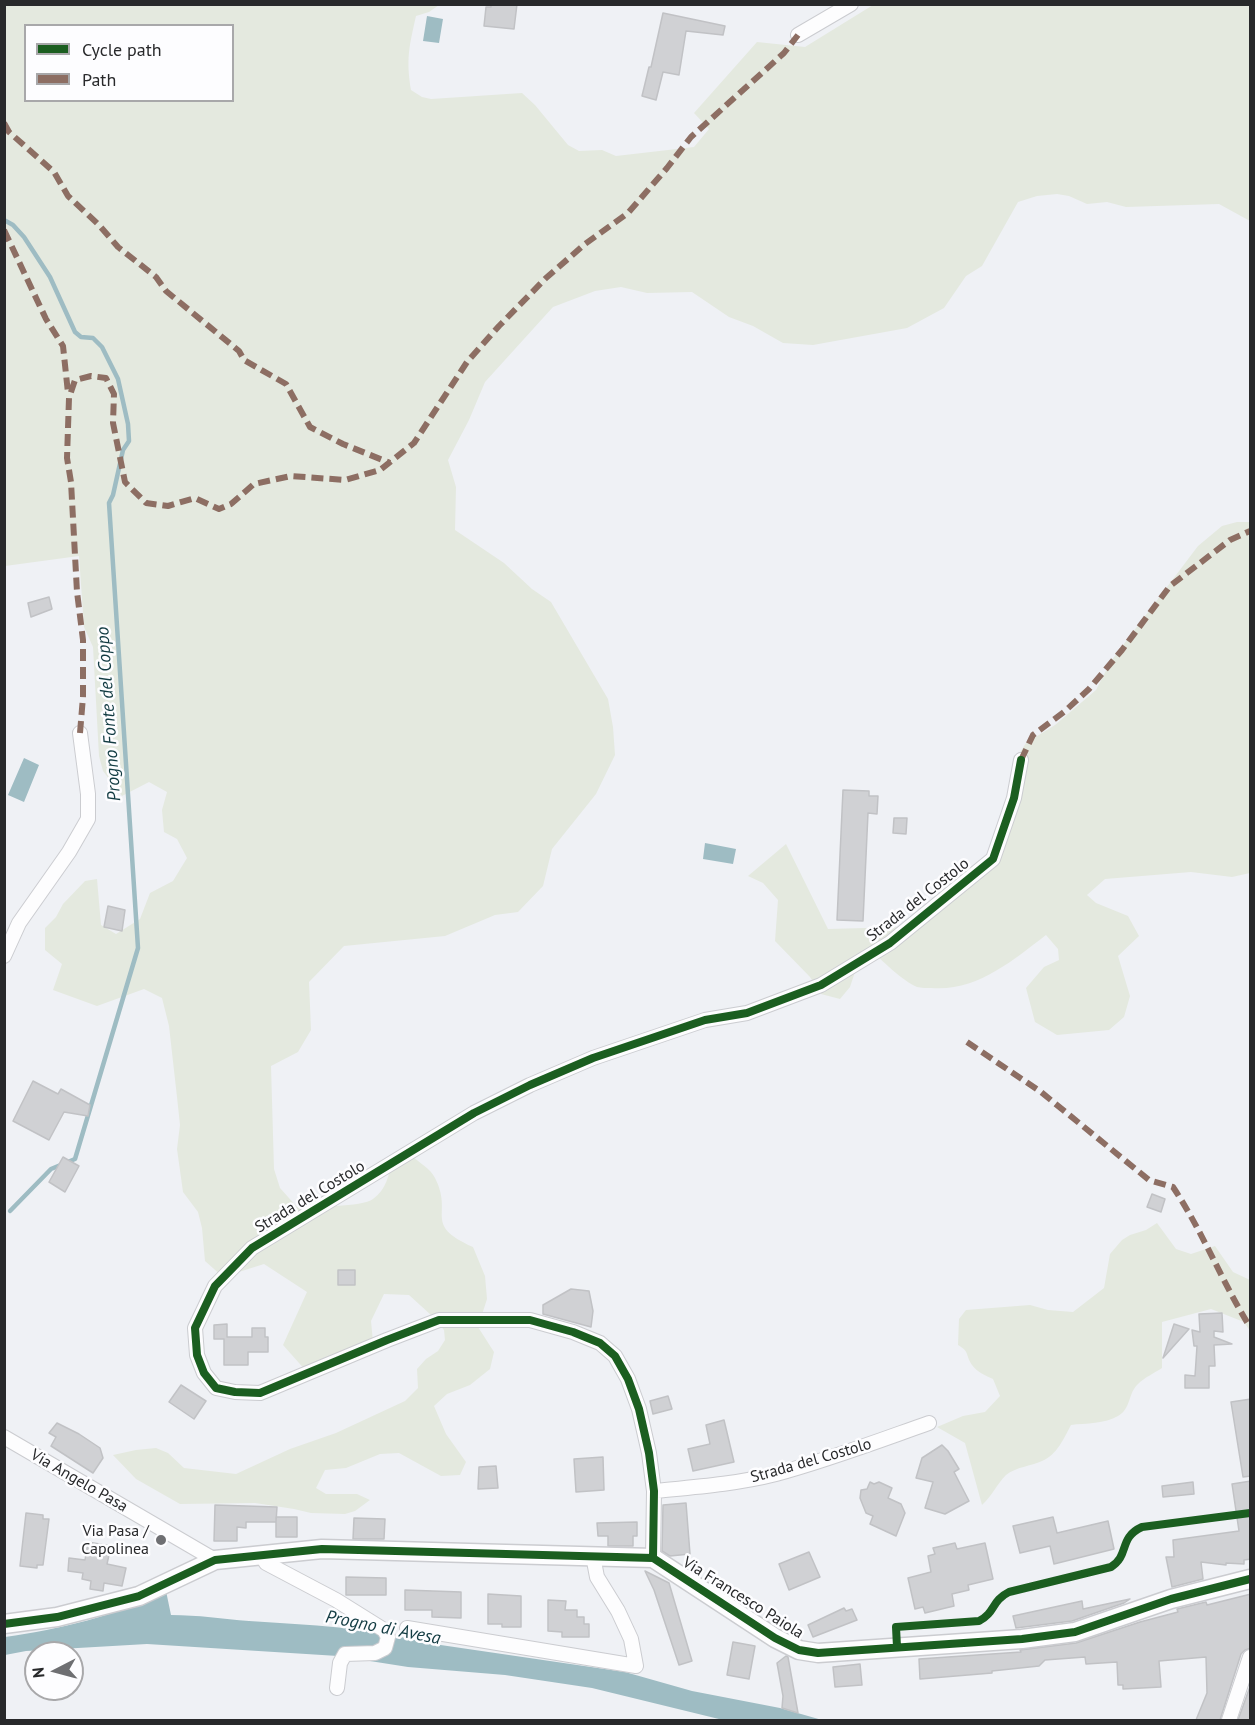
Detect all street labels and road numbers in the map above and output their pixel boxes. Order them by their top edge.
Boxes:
street label: Strada del Costolo [863,854,973,946]
street label: Strada del Costolo [252,1157,368,1237]
street label: Strada del Costolo [748,1435,874,1487]
street label: Via Angelo Pasa [27,1445,131,1517]
street label: Via Francesco Paiola [679,1553,807,1643]

